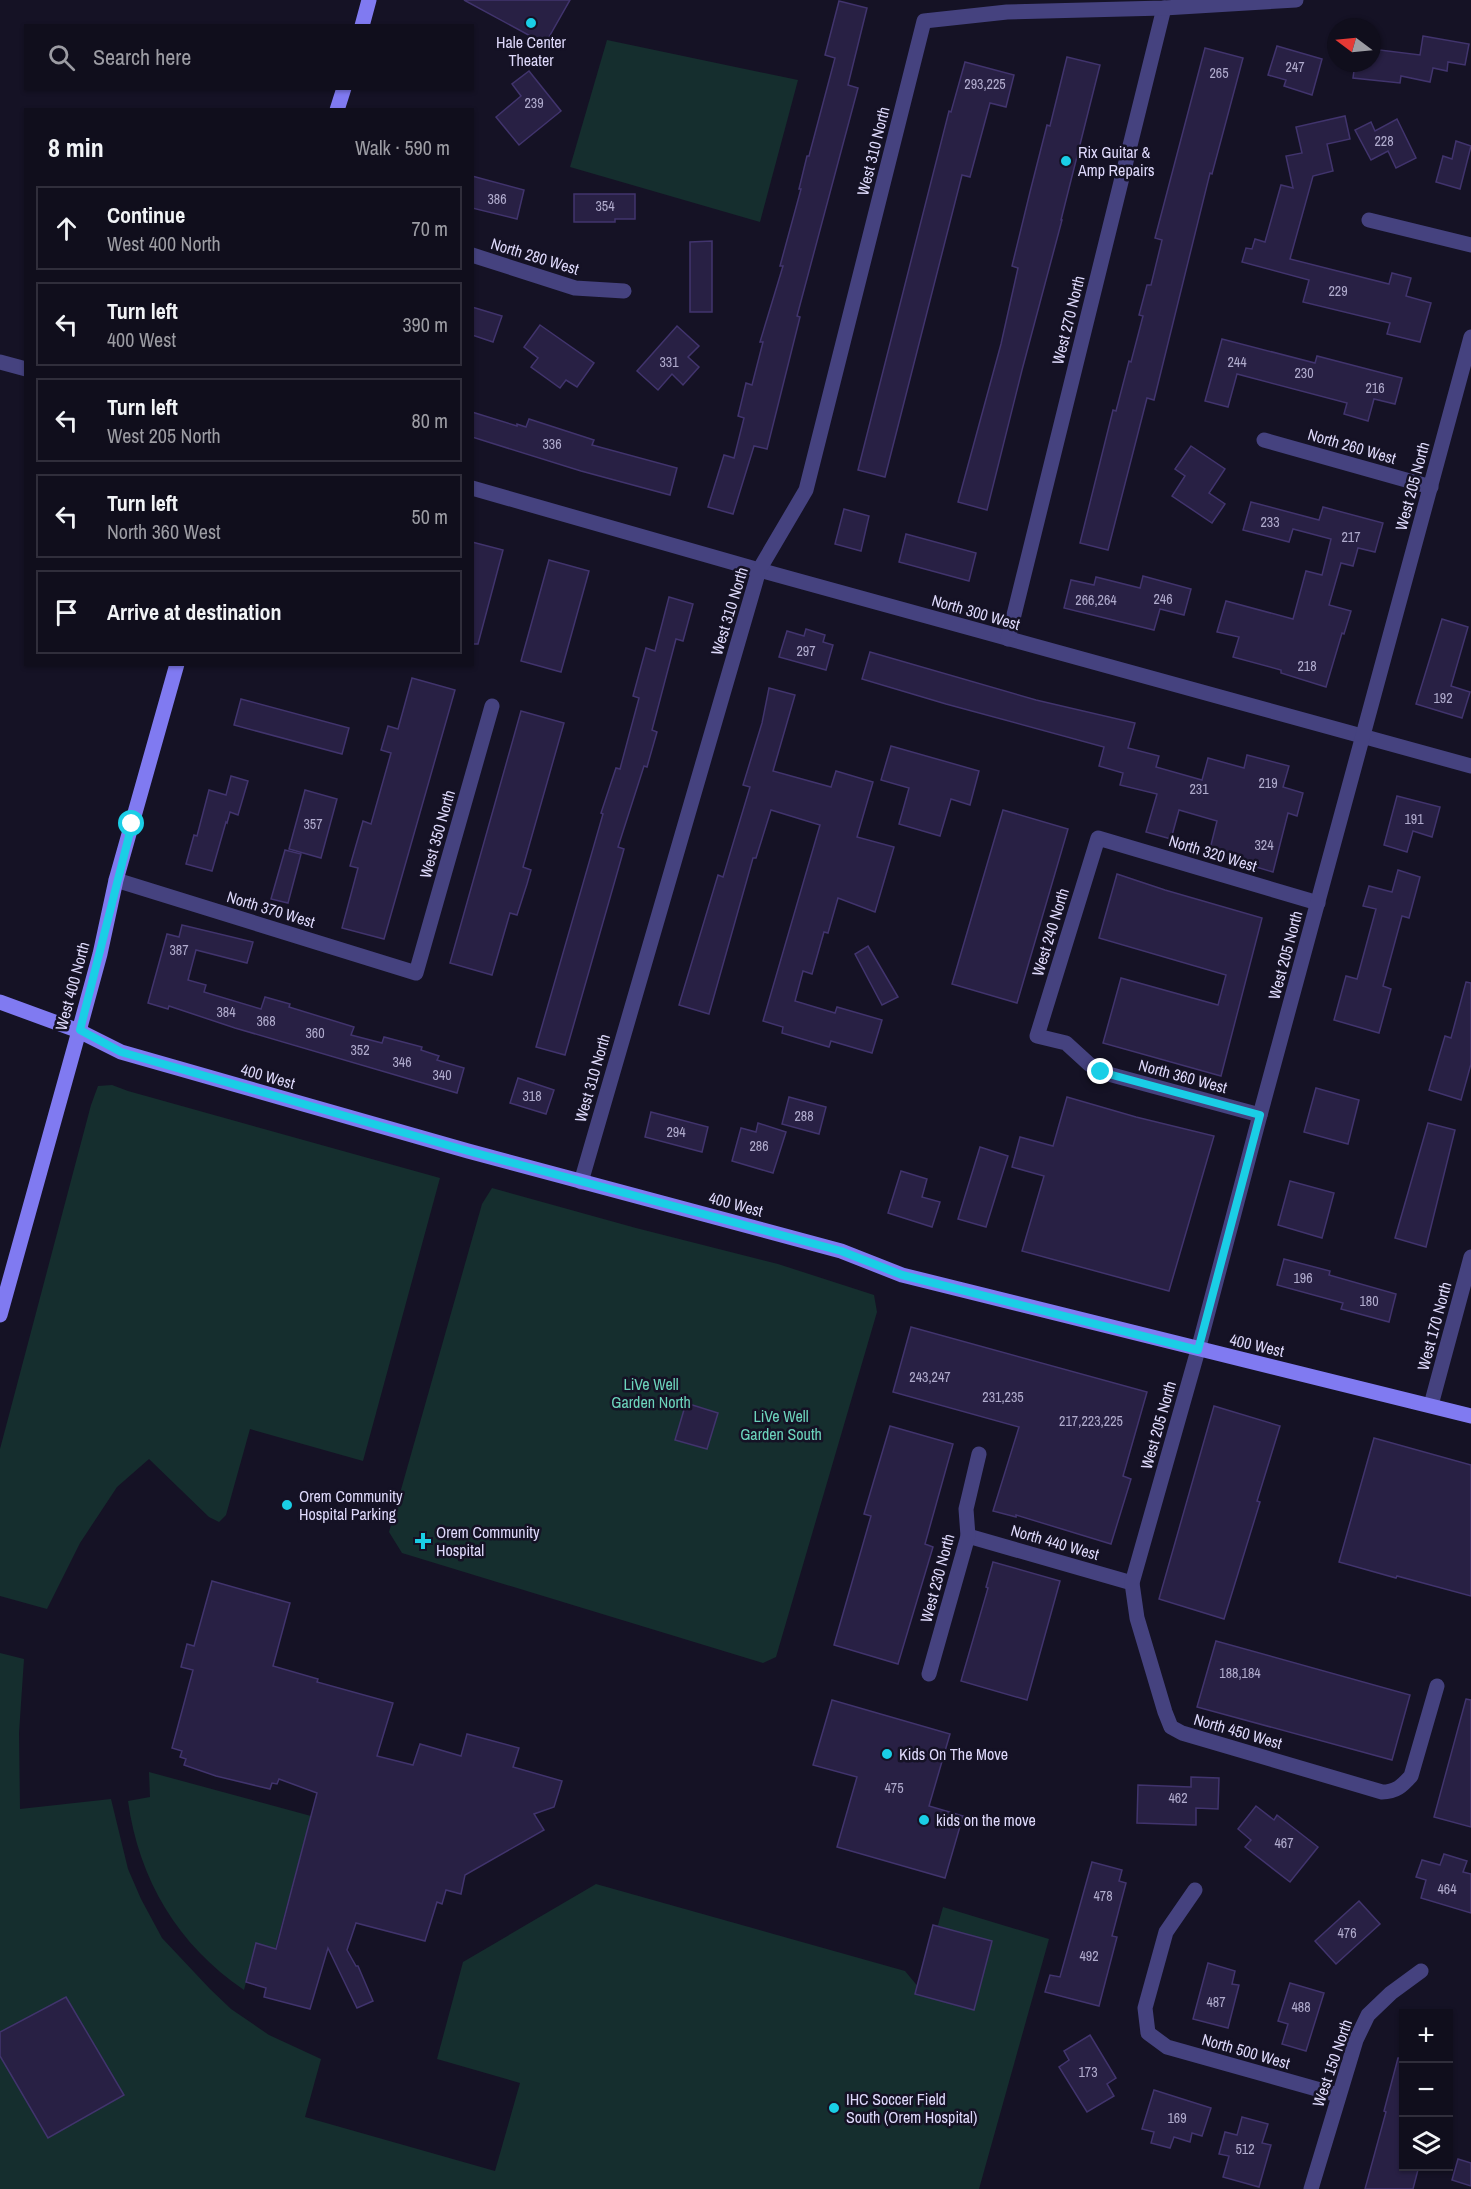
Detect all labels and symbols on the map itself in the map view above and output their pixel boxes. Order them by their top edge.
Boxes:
marker: Hale Center Theater [524,16,538,30]
north arrow [1327,18,1381,72]
place label: Hale Center Theater [496,31,567,71]
house number: 247 [1285,58,1305,76]
house number: 265 [1209,64,1229,82]
house number: 293,225 [964,75,1006,93]
house number: 239 [524,94,544,112]
street label: West 310 North [851,104,895,198]
house number: 228 [1374,132,1394,150]
place label: Rix Guitar & Amp Repairs [1077,141,1155,181]
marker: Rix Guitar & Amp Repairs [1059,154,1073,168]
house number: 386 [487,190,507,208]
house number: 354 [595,197,615,215]
street label: North 280 West [488,232,582,280]
street label: West 270 North [1046,273,1090,367]
house number: 229 [1328,282,1348,300]
house number: 331 [659,353,679,371]
house number: 244 [1227,353,1247,371]
house number: 230 [1294,364,1314,382]
house number: 216 [1365,379,1385,397]
street label: North 260 West [1305,423,1399,469]
house number: 336 [542,435,562,453]
street label: West 205 North [1390,439,1434,533]
house number: 233 [1260,513,1280,531]
house number: 217 [1341,528,1361,546]
street label: West 310 North [705,564,753,658]
street label: North 300 West [929,589,1023,635]
house number: 246 [1153,590,1173,608]
house number: 266,264 [1075,591,1117,609]
house number: 297 [796,642,816,660]
house number: 218 [1297,657,1317,675]
house number: 192 [1433,689,1453,707]
house number: 219 [1258,774,1278,792]
house number: 231 [1189,780,1209,798]
street label: West 350 North [414,787,460,881]
route start [118,810,144,836]
house number: 191 [1404,810,1424,828]
house number: 357 [303,815,323,833]
street label: North 320 West [1166,829,1260,877]
house number: 324 [1254,836,1274,854]
street label: North 370 West [224,885,318,933]
street label: West 240 North [1026,885,1074,979]
street label: West 205 North [1263,908,1307,1002]
street label: West 400 North [50,939,94,1033]
house number: 387 [169,941,189,959]
house number: 384 [216,1003,236,1021]
house number: 368 [256,1012,276,1030]
house number: 360 [305,1024,325,1042]
street label: West 310 North [569,1031,615,1125]
house number: 352 [350,1041,370,1059]
house number: 346 [392,1053,412,1071]
street label: North 360 West [1136,1054,1230,1098]
street label: 400 West [238,1058,298,1094]
route end [1087,1058,1113,1084]
house number: 340 [432,1066,452,1084]
house number: 318 [522,1087,542,1105]
house number: 288 [794,1107,814,1125]
house number: 294 [666,1123,686,1141]
house number: 286 [749,1137,769,1155]
street label: 400 West [706,1186,766,1222]
house number: 196 [1293,1269,1313,1287]
street label: West 170 North [1412,1279,1456,1373]
house number: 180 [1359,1292,1379,1310]
street label: 400 West [1228,1328,1287,1362]
house number: 243,247 [909,1368,951,1386]
park label: LiVe Well Garden North [611,1373,691,1413]
street label: West 205 North [1135,1378,1181,1472]
house number: 231,235 [982,1388,1024,1406]
park label: LiVe Well Garden South [740,1405,822,1445]
house number: 217,223,225 [1059,1412,1123,1430]
place label: Orem Community Hospital Parking [299,1485,403,1525]
marker: Orem Community Hospital Parking [280,1498,294,1512]
street label: North 440 West [1008,1519,1102,1565]
place label: Orem Community Hospital [436,1521,540,1561]
street label: West 230 North [915,1531,959,1625]
marker: Orem Community Hospital [414,1532,432,1550]
house number: 188,184 [1219,1664,1261,1682]
street label: North 450 West [1191,1708,1285,1754]
place label: Kids On The Move [899,1743,1008,1765]
marker: Kids On The Move [880,1747,894,1761]
house number: 475 [884,1779,904,1797]
house number: 462 [1168,1789,1188,1807]
place label: kids on the move [936,1809,1036,1831]
marker: kids on the move [917,1813,931,1827]
house number: 467 [1274,1834,1294,1852]
house number: 464 [1437,1880,1457,1898]
house number: 478 [1093,1887,1113,1905]
house number: 476 [1337,1924,1357,1942]
house number: 492 [1079,1947,1099,1965]
house number: 487 [1206,1993,1226,2011]
house number: 488 [1291,1998,1311,2016]
street label: West 150 North [1307,2016,1357,2110]
street label: North 500 West [1199,2028,1293,2074]
house number: 173 [1078,2063,1098,2081]
place label: IHC Soccer Field South (Orem Hospital) [846,2088,977,2128]
marker: IHC Soccer Field South (Orem Hospital) [827,2101,841,2115]
house number: 169 [1167,2109,1187,2127]
house number: 512 [1235,2140,1255,2158]

